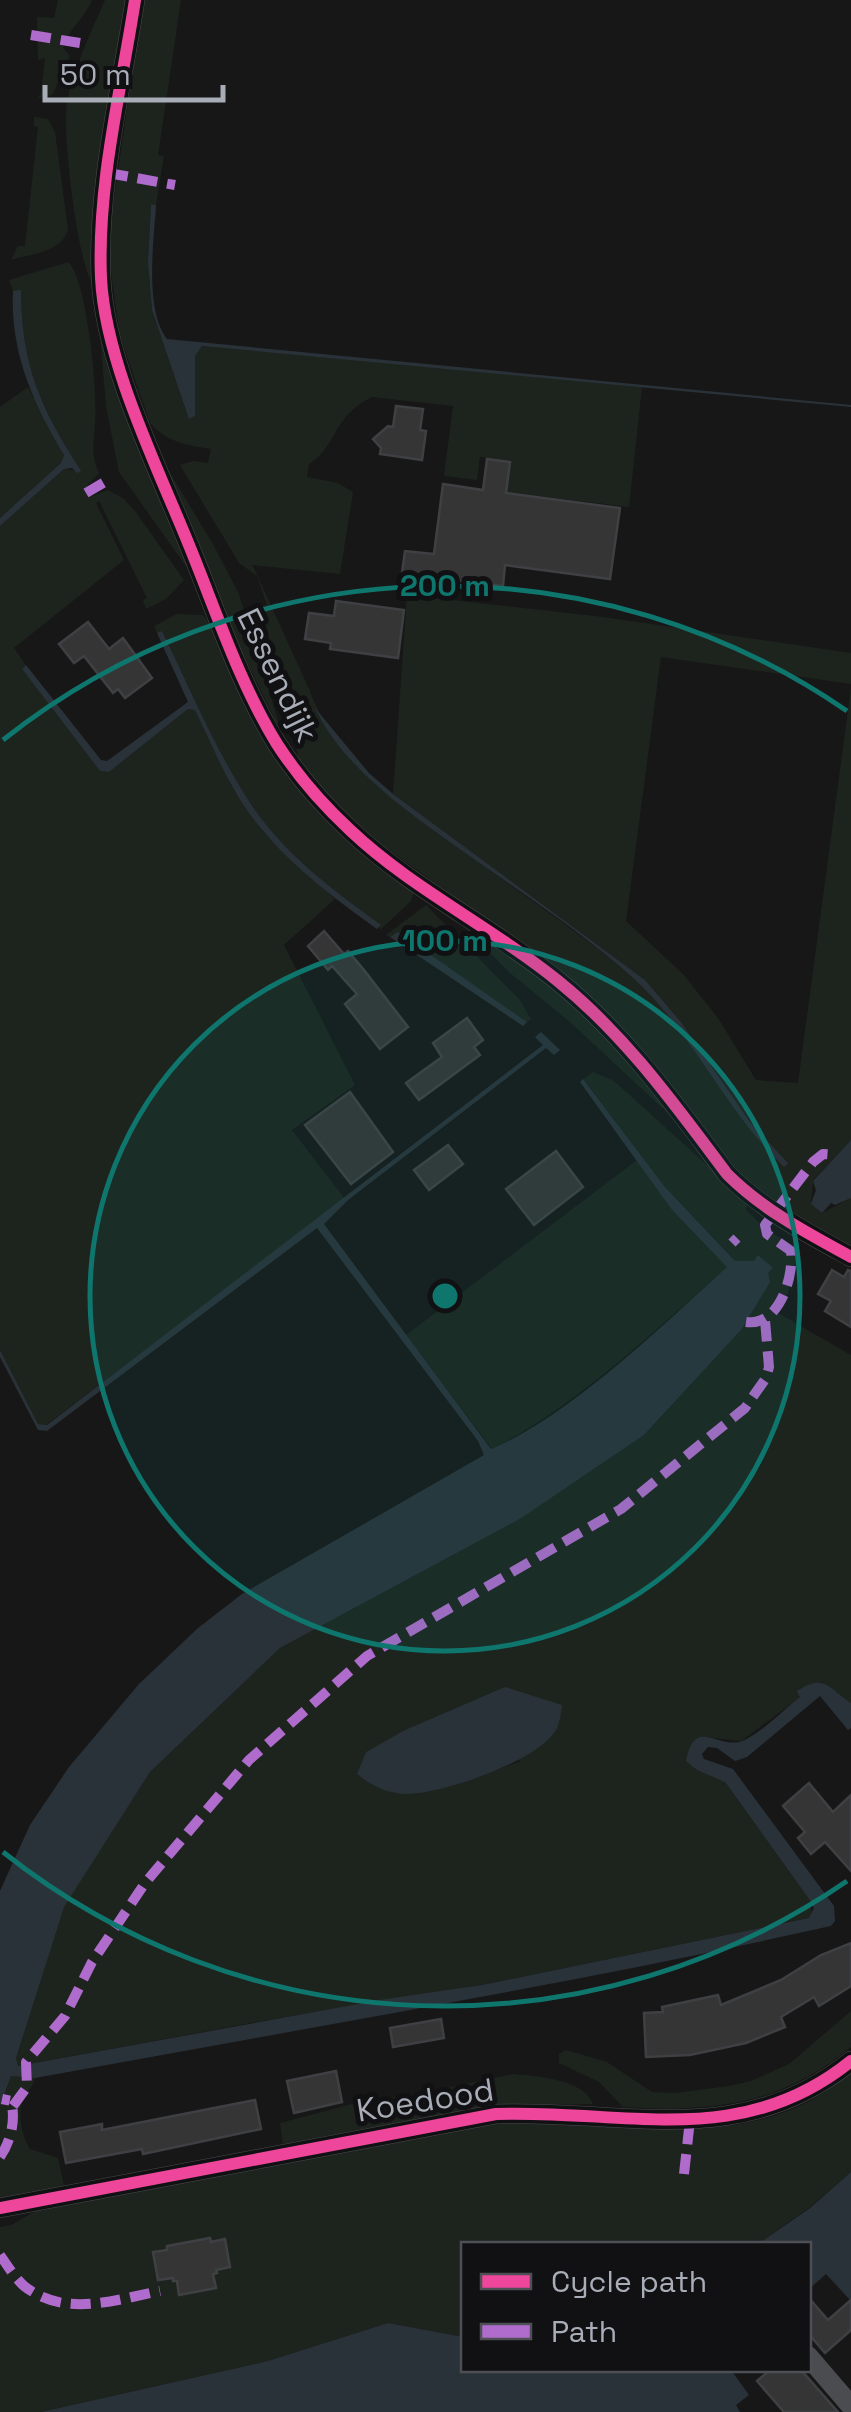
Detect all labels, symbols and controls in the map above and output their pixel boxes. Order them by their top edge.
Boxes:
scale bar [45,40,222,102]
text: 50 m [60,55,131,94]
text: 200 m [400,566,490,605]
street label: Essendijk [228,602,328,748]
text: 100 m [402,921,488,960]
centre of rings [427,1278,463,1314]
street label: Koedood [354,2069,496,2131]
legend [461,2242,811,2372]
text: Cycle path [551,2262,707,2301]
text: Path [551,2312,617,2351]

